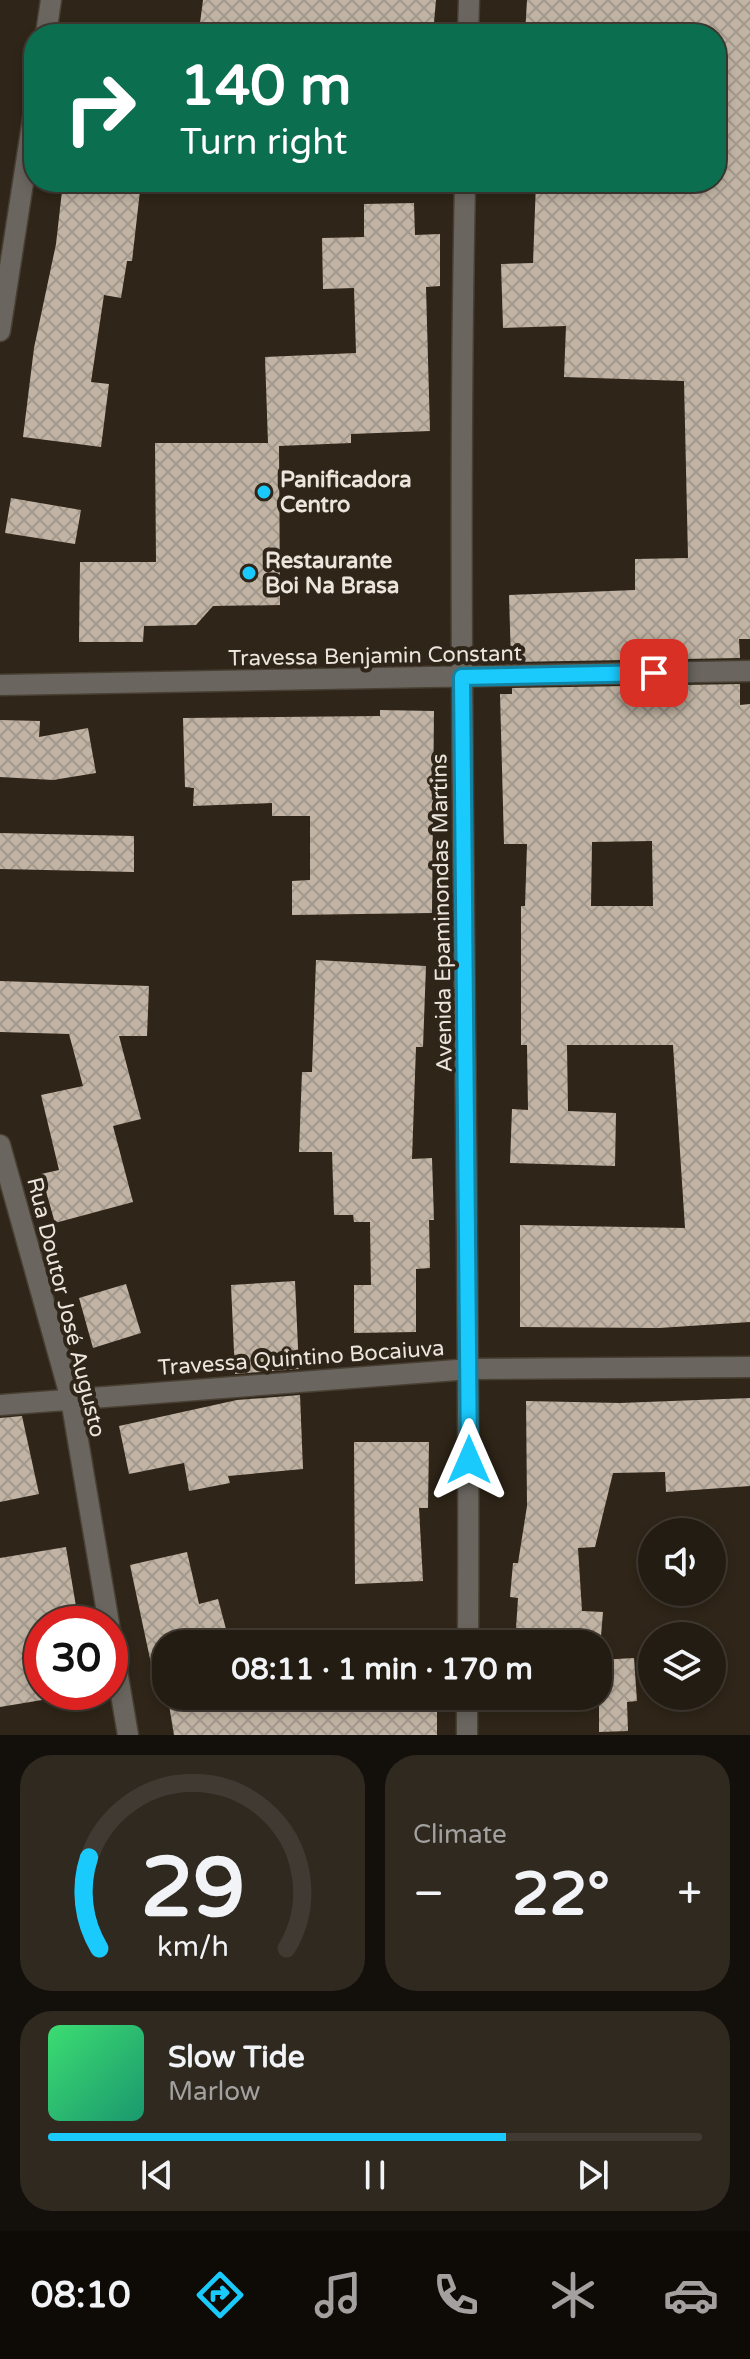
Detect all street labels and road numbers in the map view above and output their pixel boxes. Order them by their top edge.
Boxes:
street label: Travessa Benjamin Constant [228,640,522,672]
street label: Avenida Epaminondas Martins [426,753,458,1073]
street label: Rua Doutor José Augusto [21,1175,111,1440]
street label: Travessa Quintino Bocaiuva [157,1335,445,1381]

